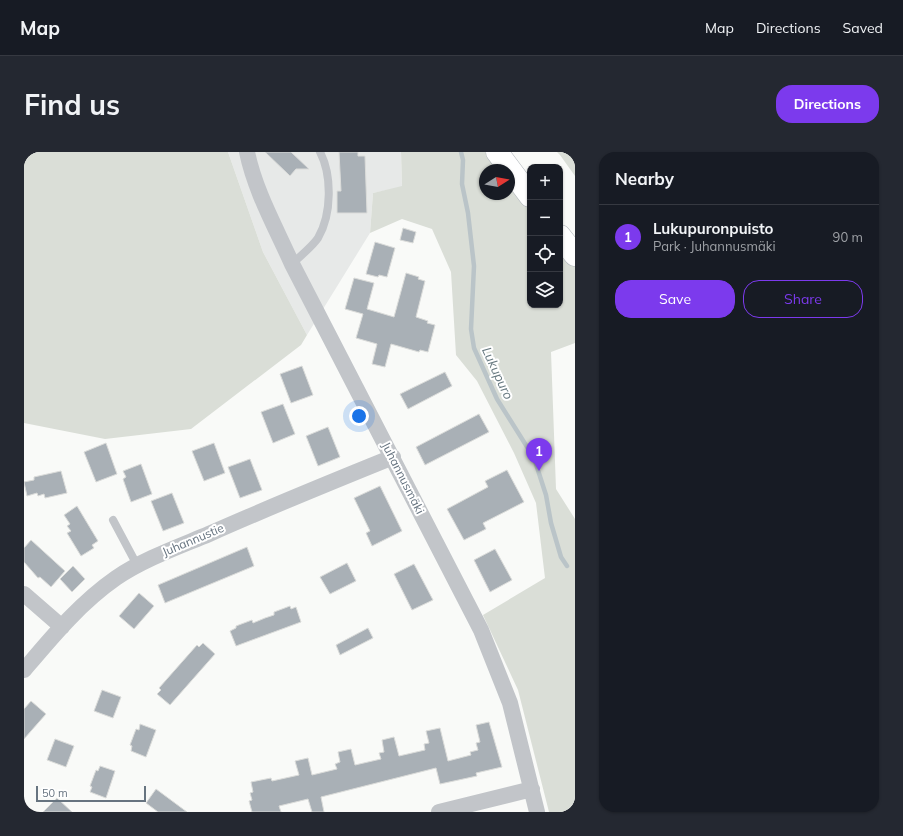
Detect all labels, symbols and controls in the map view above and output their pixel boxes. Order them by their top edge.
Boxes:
text: Map [20,16,60,40]
text: Map [705,19,734,37]
text: Directions [756,19,821,37]
text: Saved [843,19,883,37]
button: Directions [776,85,879,123]
text: Find us [24,87,120,122]
north arrow [479,164,515,200]
map controls [527,164,563,308]
button: + [527,164,563,200]
text: Nearby [615,168,674,189]
button: − [527,200,563,236]
text: Lukupuronpuisto [653,219,773,238]
text: 1 [624,229,632,245]
text: 90 m [833,229,863,245]
button: locate [527,236,563,272]
text: Park · Juhannusmäki [653,238,776,254]
button: layers [527,272,563,308]
button: Save [615,280,735,318]
button: Share [743,280,863,318]
water label: Lukupuro [479,344,517,402]
your location [349,406,369,426]
pin: 1 [526,438,552,471]
street label: Juhannusmäki [379,439,428,516]
street label: Juhannustie [160,520,226,559]
scale bar [36,784,146,803]
text: 50 m [42,786,68,800]

